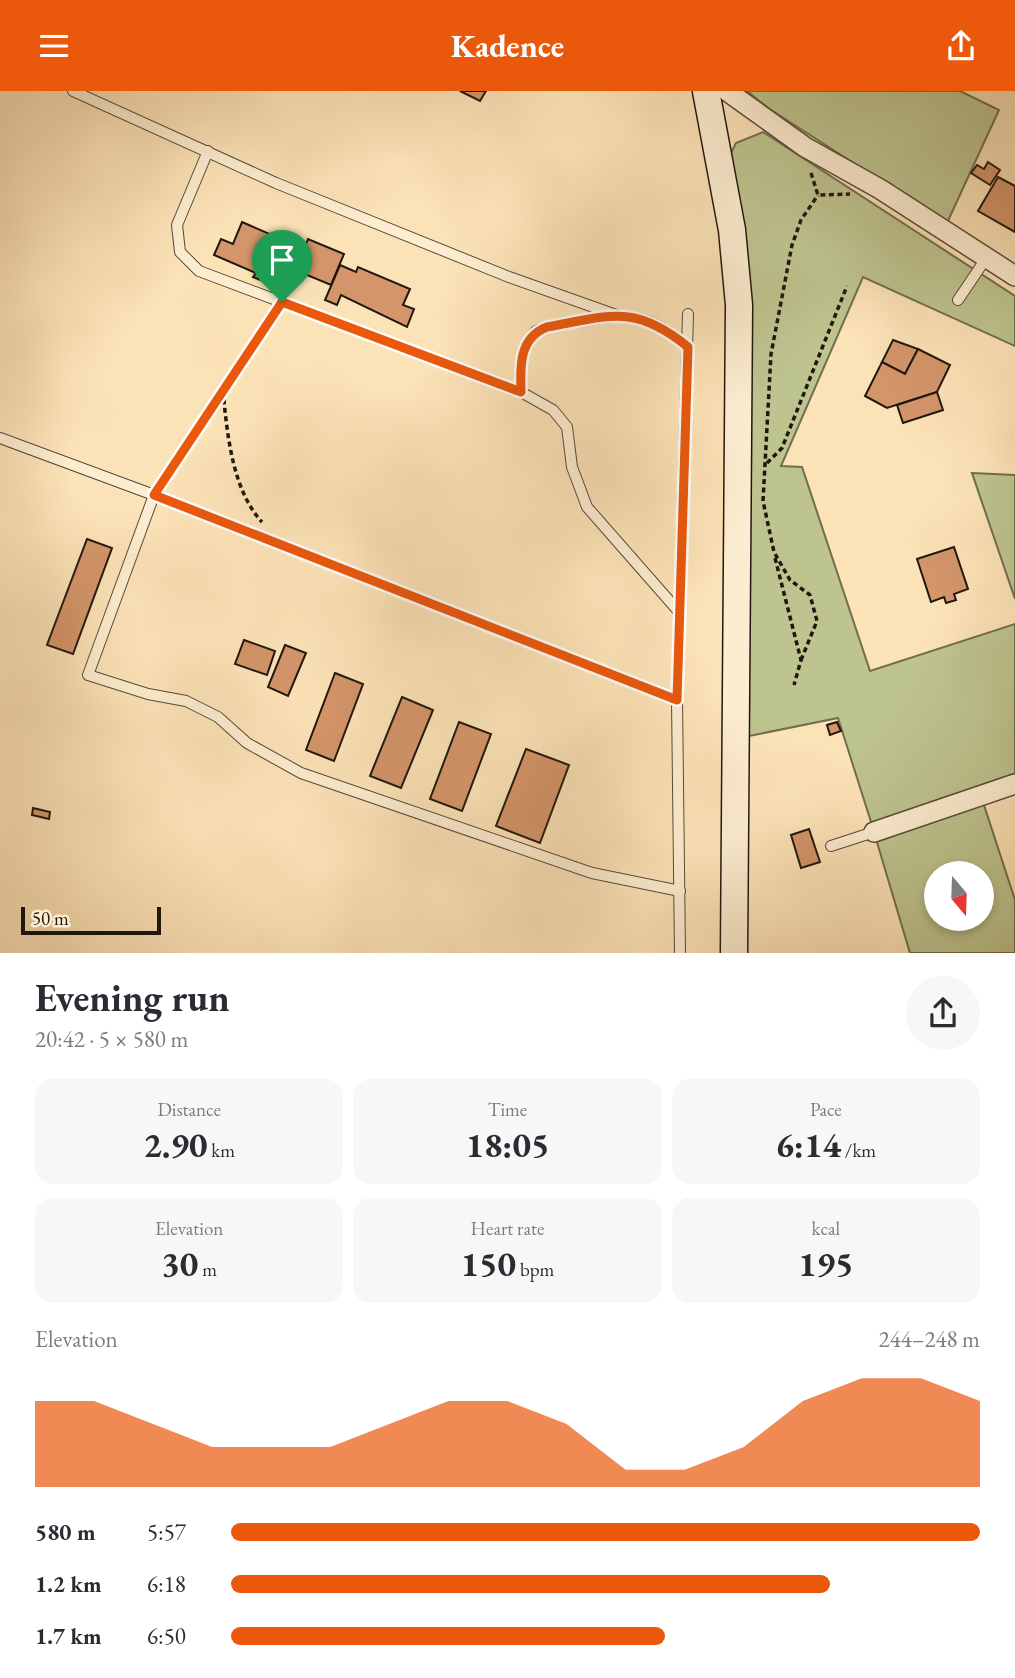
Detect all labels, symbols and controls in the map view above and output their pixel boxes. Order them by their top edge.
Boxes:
text: Kadence [451,25,564,67]
icon: menu [35,27,73,65]
icon: share [942,27,980,65]
pin [252,230,312,302]
icon: arrive [263,241,301,279]
north arrow [924,861,994,931]
map controls [924,861,994,931]
scale bar [21,905,161,936]
text: 50 m [32,906,69,931]
text: Evening run [35,973,230,1022]
button: share [906,976,980,1050]
text: 20:42 · 5 × 580 m [35,1024,188,1054]
text: Distance [157,1097,221,1122]
text: Time [488,1097,527,1122]
text: Pace [810,1097,842,1122]
text: 2.90 [143,1122,208,1167]
text: 18:05 [466,1122,549,1167]
text: 6:14 [776,1122,841,1167]
text: km [208,1138,235,1163]
text: /km [841,1138,876,1163]
text: Elevation [155,1216,223,1241]
text: Heart rate [471,1216,544,1241]
text: kcal [812,1216,840,1241]
text: 30 [161,1241,198,1286]
text: 150 [461,1241,516,1286]
text: 195 [798,1241,854,1286]
text: m [198,1257,217,1282]
text: bpm [516,1257,554,1282]
text: Elevation [35,1324,118,1354]
text: 244–248 m [879,1324,980,1354]
text: 580 m [35,1517,96,1547]
text: 5:57 [147,1517,186,1547]
text: 1.2 km [35,1569,102,1599]
text: 6:18 [147,1569,186,1599]
text: 1.7 km [35,1621,102,1651]
text: 6:50 [147,1621,186,1651]

